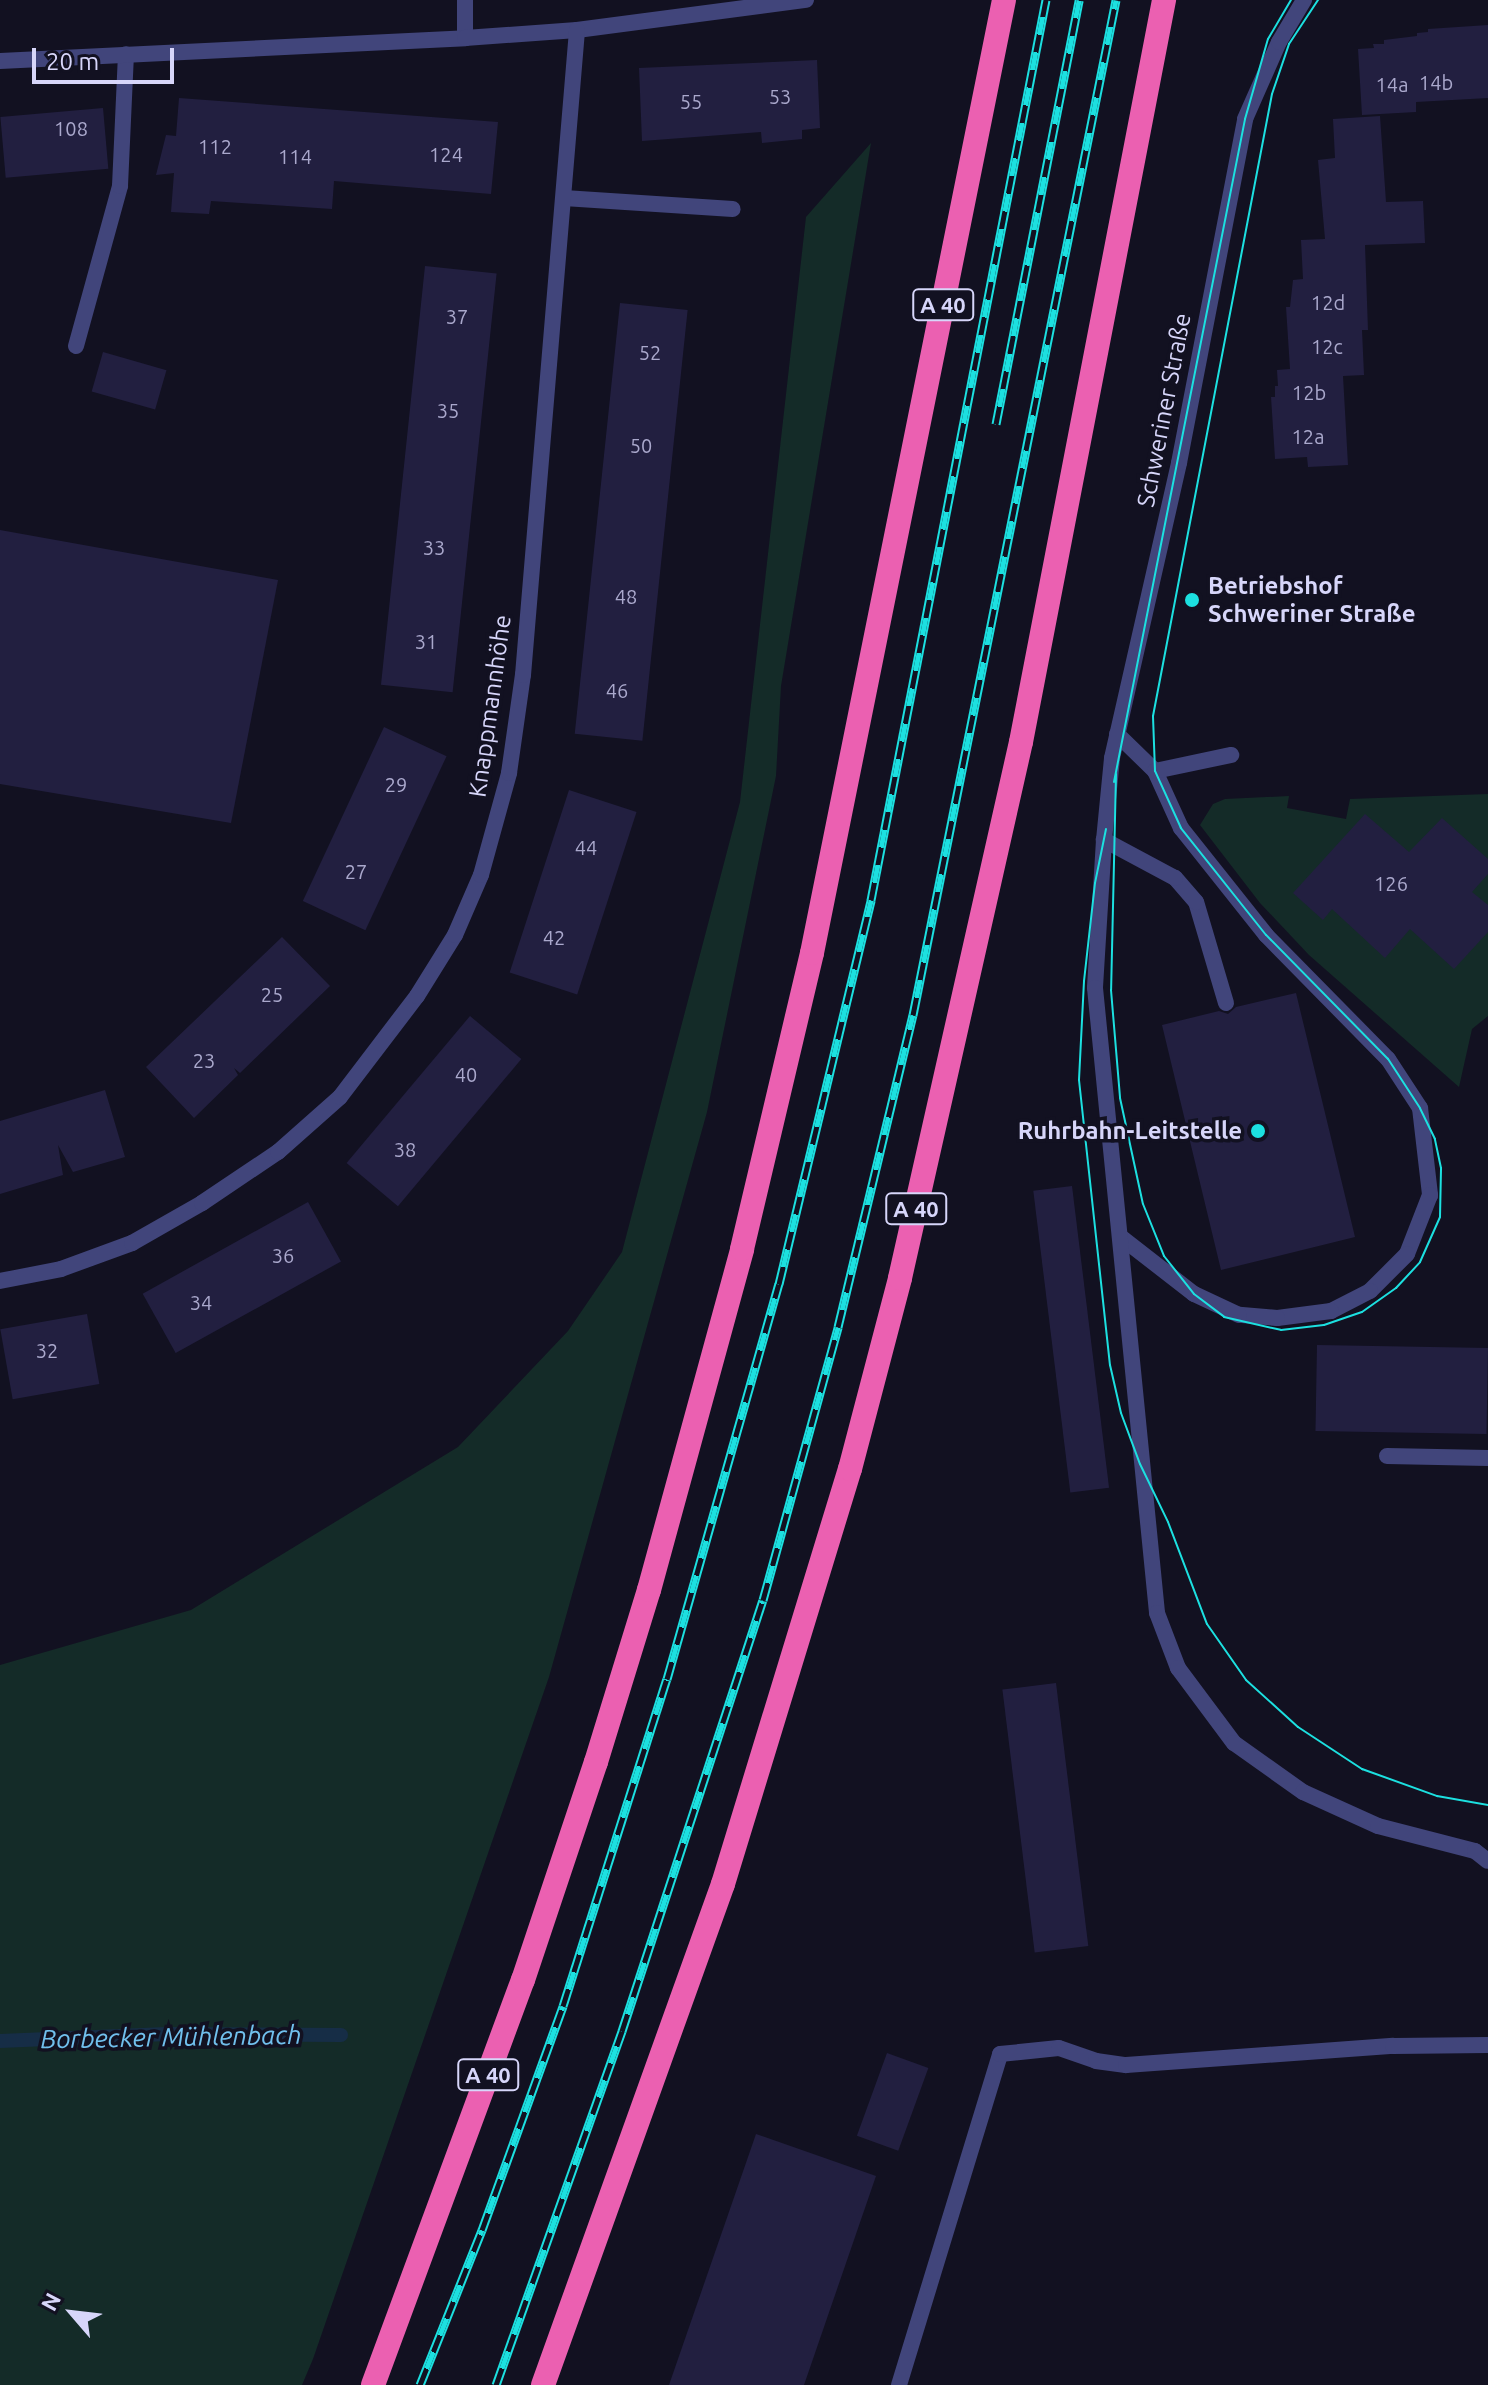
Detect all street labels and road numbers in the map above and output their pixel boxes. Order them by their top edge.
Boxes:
road number: A 40 [911,287,975,323]
street label: Schweriner Straße [1131,311,1197,509]
street label: Knappmannhöhe [463,613,517,799]
road number: A 40 [884,1191,948,1227]
road number: A 40 [456,2057,520,2093]

